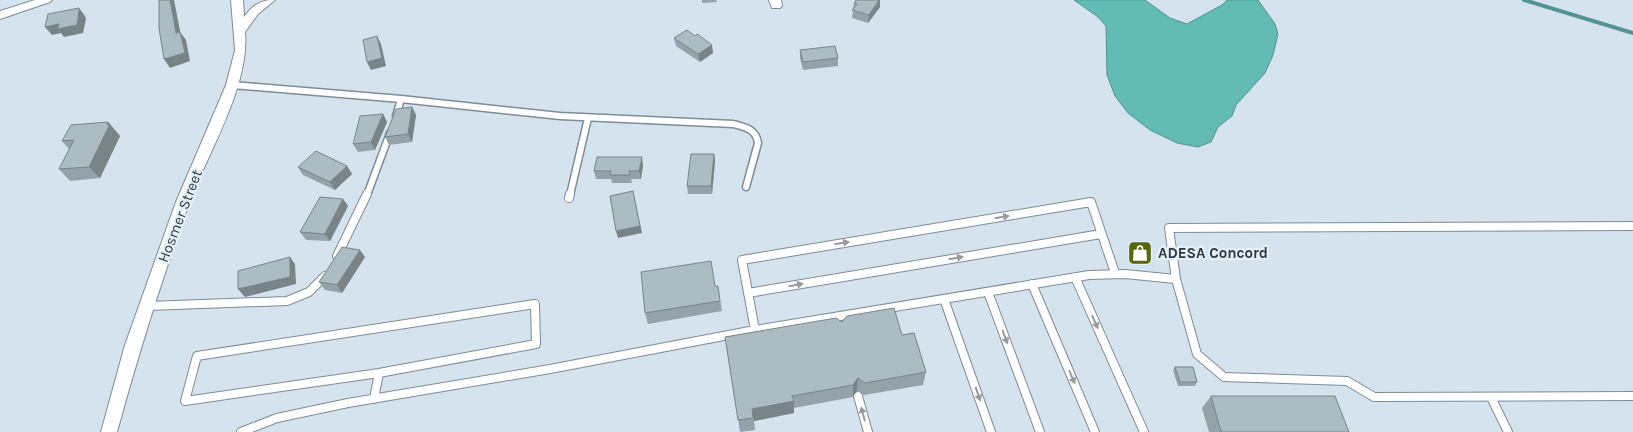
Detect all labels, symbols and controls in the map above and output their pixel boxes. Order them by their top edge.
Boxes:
street label: Hosmer Street [154,167,206,265]
one-way arrow [995,212,1011,220]
one-way arrow [834,239,850,247]
shop icon: ADESA Concord [1127,240,1153,266]
place label: ADESA Concord [1158,244,1268,262]
one-way arrow [949,254,965,262]
one-way arrow [789,280,805,288]
one-way arrow [1092,315,1100,329]
one-way arrow [1001,330,1009,345]
one-way arrow [1068,370,1076,385]
one-way arrow [975,387,982,402]
one-way arrow [859,407,867,422]

